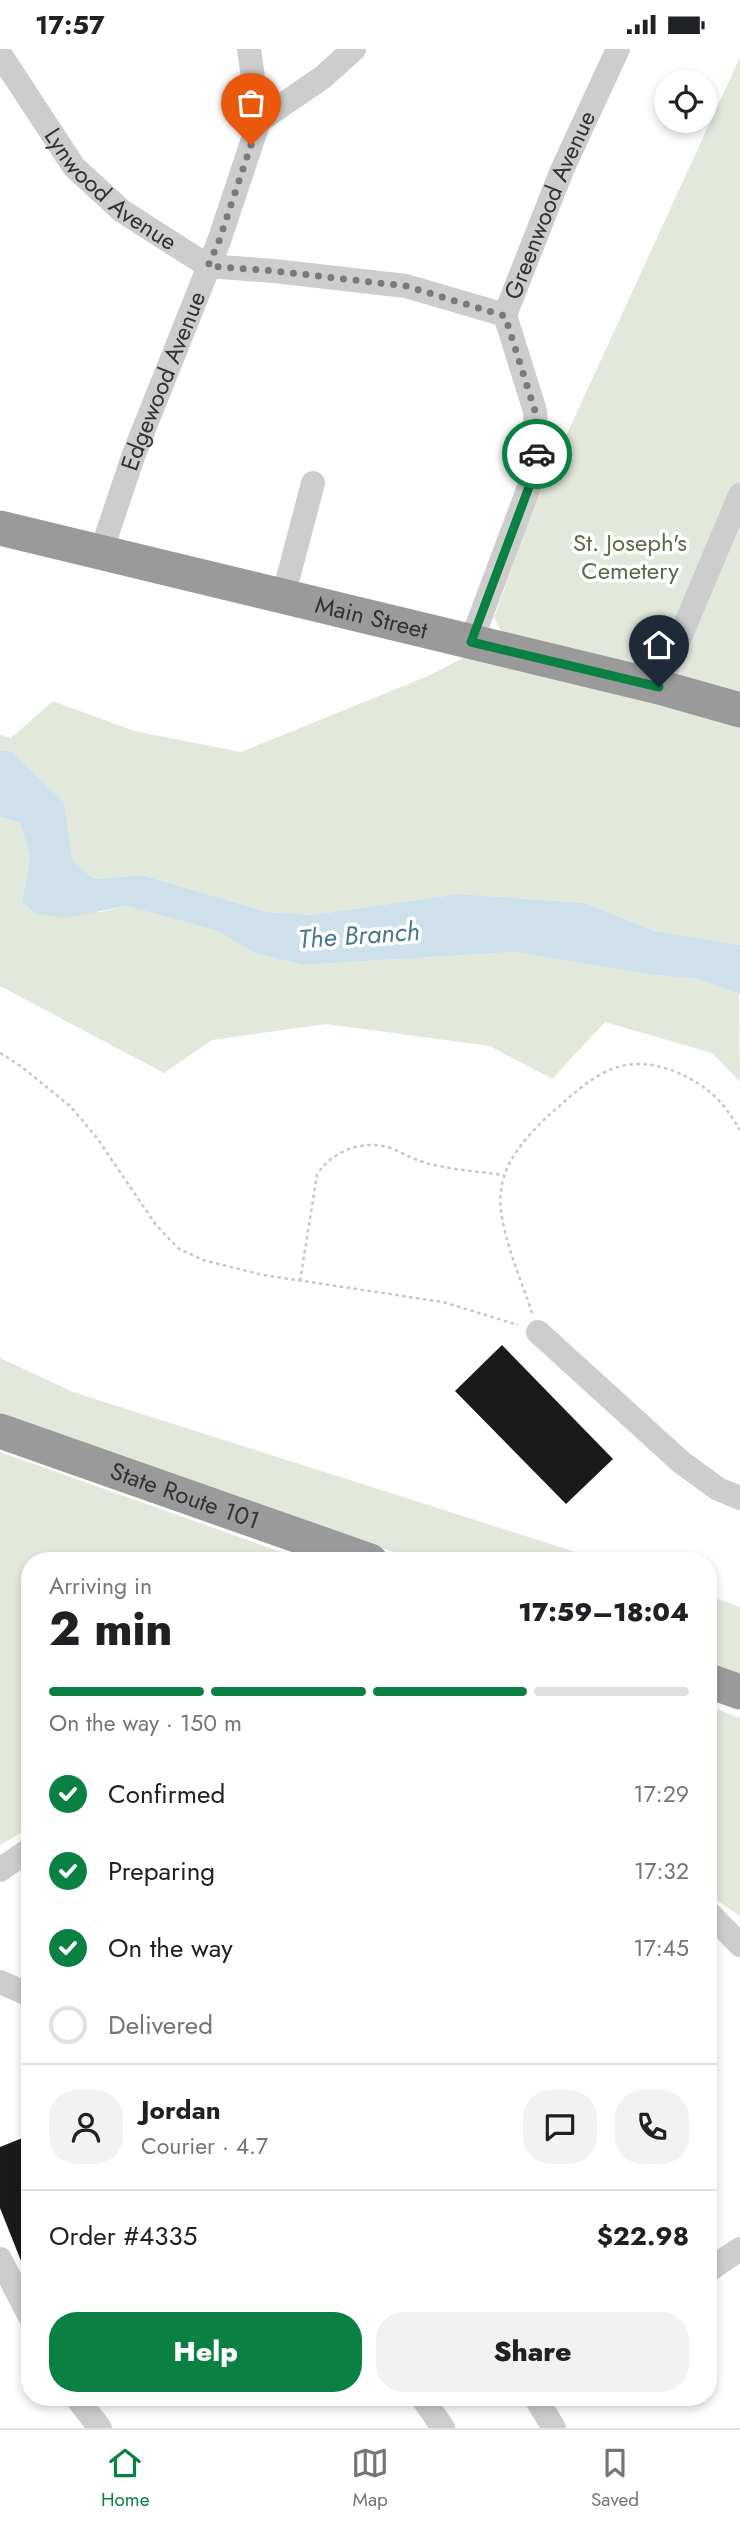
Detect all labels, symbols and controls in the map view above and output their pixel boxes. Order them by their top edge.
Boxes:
text: 17:57 [35,6,105,44]
map controls [654,70,717,133]
button: locate [654,70,717,133]
pin [221,73,281,145]
icon: bag [232,84,270,122]
street label: Greenwood Avenue [495,105,604,304]
street label: Lynwood Avenue [36,121,184,259]
street label: Edgewood Avenue [112,286,214,475]
courier [502,419,572,489]
icon: car [518,435,556,473]
park label: St. Joseph's Cemetery [573,525,687,588]
street label: Main Street [312,587,431,648]
pin [629,615,689,687]
icon: home [640,626,678,664]
water label: The Branch [297,912,421,958]
street label: State Route 101 [106,1453,265,1538]
text: Arriving in [49,1569,152,1603]
text: 17:59–18:04 [518,1593,689,1631]
text: 2 min [49,1596,173,1662]
text: On the way · 150 m [49,1706,242,1740]
icon: check [49,1775,87,1813]
text: Confirmed [108,1775,225,1813]
text: 17:29 [633,1777,689,1811]
icon: check [49,1852,87,1890]
text: Preparing [108,1852,215,1890]
text: 17:32 [634,1854,689,1888]
icon: check [49,1929,87,1967]
text: On the way [108,1929,233,1967]
text: 17:45 [633,1931,689,1965]
text: Delivered [108,2006,213,2044]
button: person [49,2090,123,2164]
button: chat [523,2090,597,2164]
button: phone [615,2090,689,2164]
text: Jordan [141,2091,221,2129]
text: Courier · 4.7 [141,2129,268,2163]
text: Order #4335 [49,2217,197,2255]
text: $22.98 [597,2217,689,2255]
button: Help [49,2312,362,2392]
button: Share [376,2312,689,2392]
tab: Home [101,2444,149,2513]
tab: Map [351,2444,389,2513]
tab: Saved [591,2444,639,2513]

